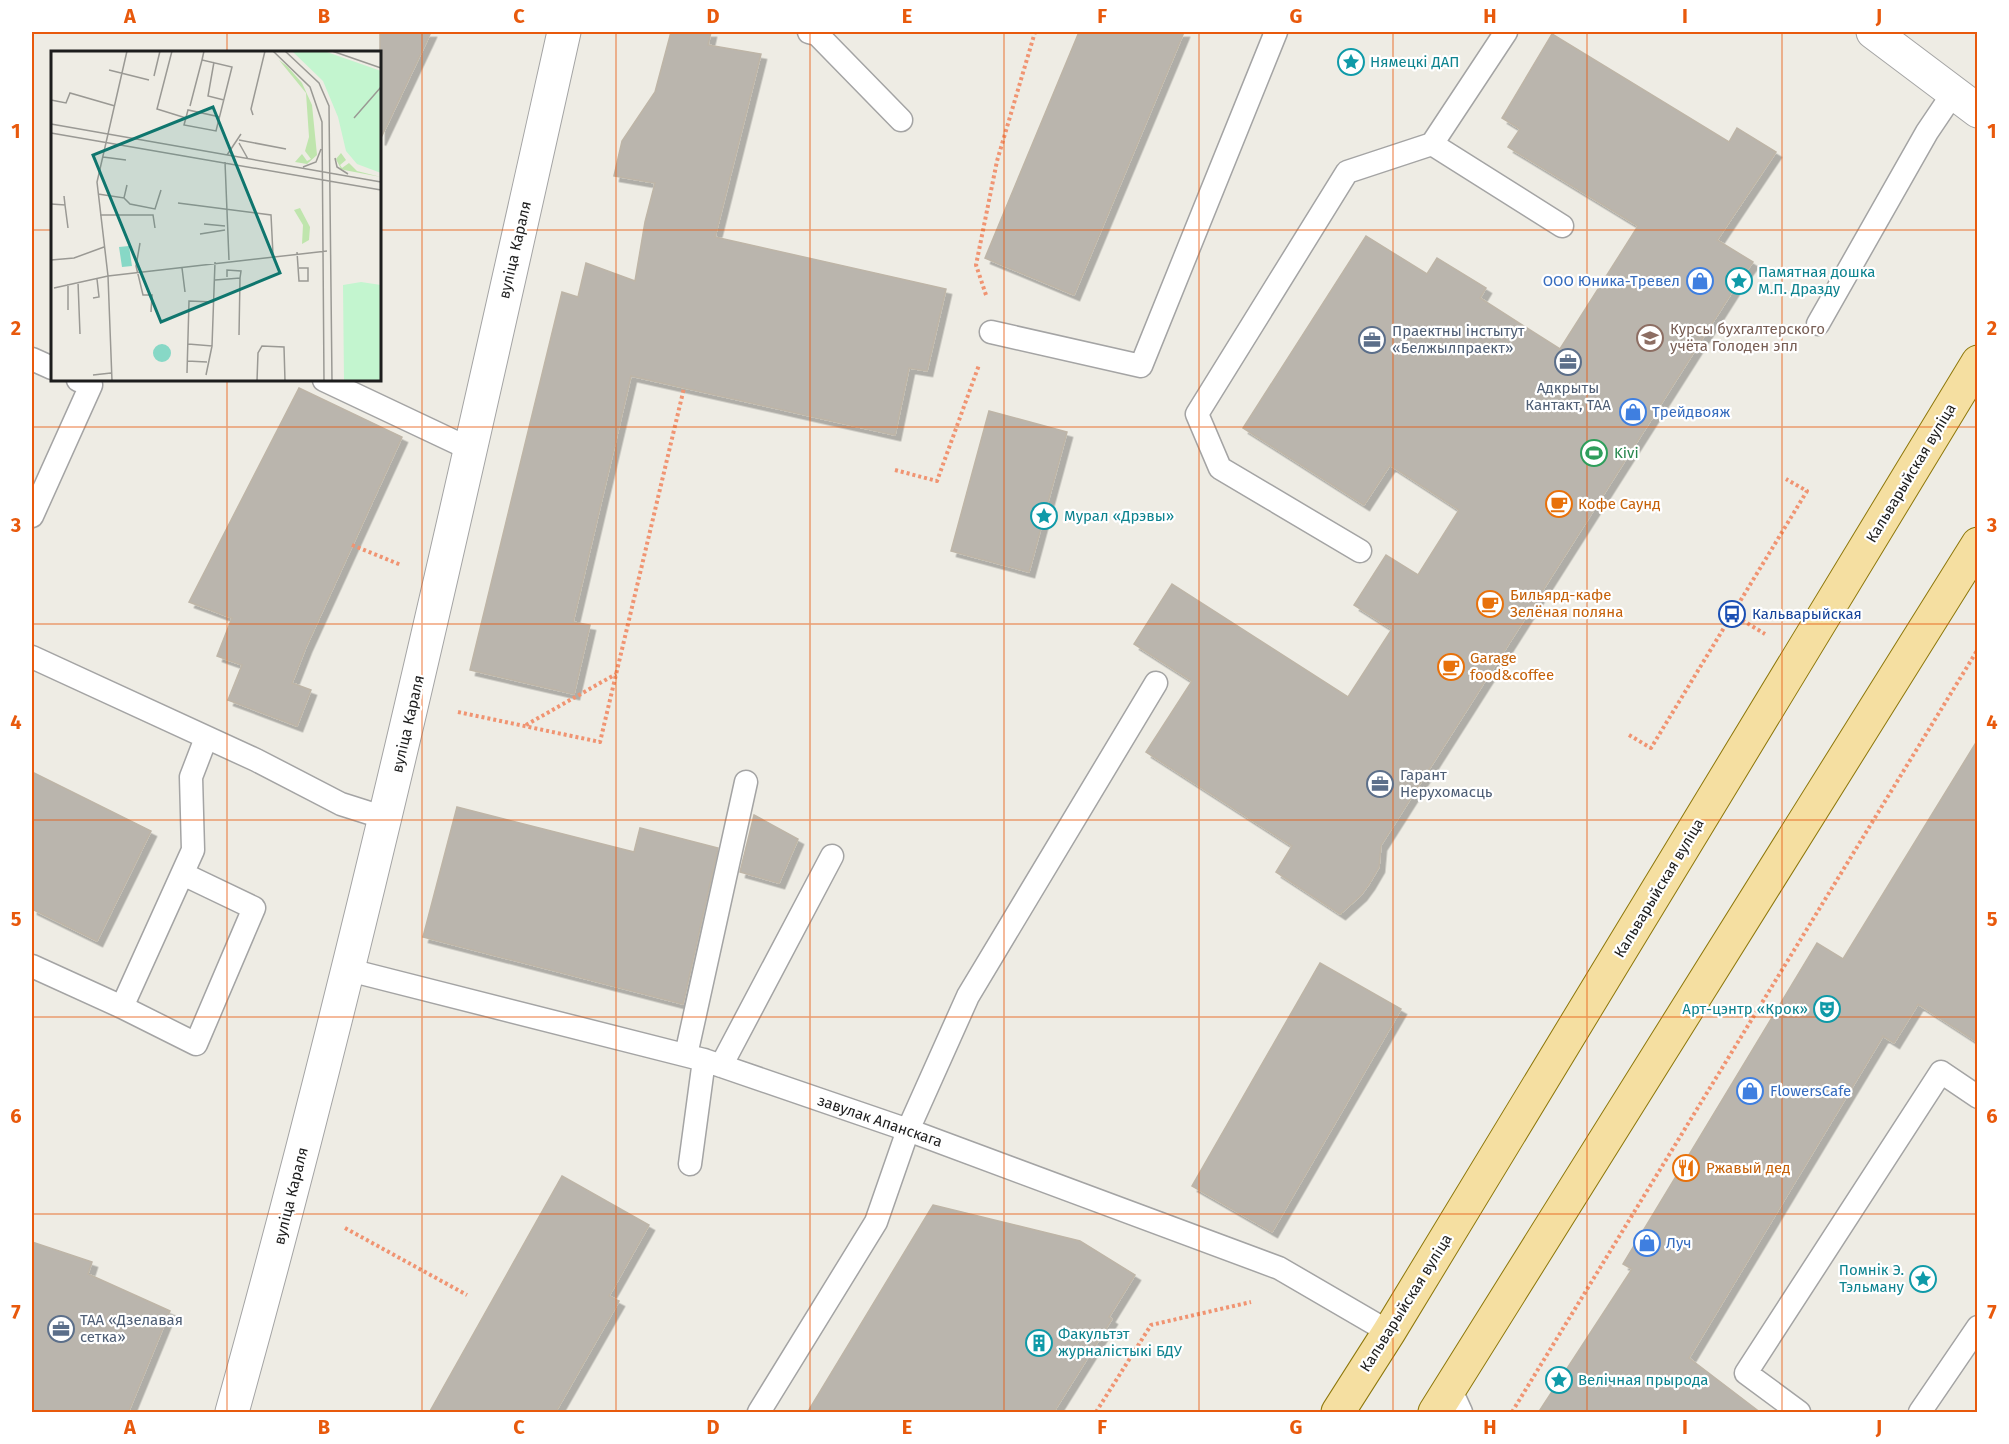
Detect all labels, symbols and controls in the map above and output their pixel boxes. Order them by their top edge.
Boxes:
text: A [123,4,137,28]
text: B [318,4,330,28]
text: C [513,4,525,28]
text: D [706,4,720,28]
text: E [902,4,912,28]
text: F [1097,4,1107,28]
text: G [1290,4,1302,28]
text: H [1483,4,1497,28]
text: I [1682,4,1688,28]
text: J [1875,4,1882,28]
place icon: Нямецкі ДАП [1336,47,1366,77]
inset map [51,51,381,381]
place label: Нямецкі ДАП [1370,53,1459,71]
text: 1 [11,119,21,143]
text: 1 [1987,119,1997,143]
street label: вуліца Караля [495,199,535,301]
place label: Памятная дошка М.П. Дразду [1758,263,1875,298]
shop icon: ООО Юника-Тревел [1685,266,1715,296]
place icon: Памятная дошка М.П. Дразду [1724,266,1754,296]
place label: ООО Юника-Тревел [1543,272,1680,290]
text: 2 [11,316,21,340]
text: 2 [1987,316,1997,340]
place label: Курсы бухгалтерского учёта Голоден эпл [1670,320,1825,355]
place label: Праектны інстытут «Белжылпраект» [1392,322,1525,357]
school or university icon: Курсы бухгалтерского учёта Голоден эпл [1635,323,1665,353]
office icon: Праектны інстытут «Белжылпраект» [1357,325,1387,355]
office icon: Адкрыты Кантакт, ТАА [1553,347,1583,377]
place label: Адкрыты Кантакт, ТАА [1525,379,1611,414]
shop icon: Трейдвояж [1618,397,1648,427]
street label: Кальварыйская вуліца [1862,400,1960,546]
place label: Трейдвояж [1652,403,1730,421]
sports icon: Kivi [1579,438,1609,468]
place label: Kivi [1614,444,1639,462]
cafe icon: Кофе Саунд [1544,489,1574,519]
place label: Кофе Саунд [1578,495,1661,513]
place icon: Мурал «Дрэвы» [1029,501,1059,531]
place label: Мурал «Дрэвы» [1064,507,1174,525]
text: 3 [10,513,21,537]
text: 3 [1986,513,1997,537]
place label: Бильярд-кафе Зелёная поляна [1510,586,1623,621]
cafe icon: Бильярд-кафе Зелёная поляна [1475,589,1505,619]
bus stop icon: Кальварыйская [1717,599,1747,629]
place label: Кальварыйская [1752,605,1862,623]
place label: Garage food&coffee [1470,649,1554,684]
cafe icon: Garage food&coffee [1436,652,1466,682]
street label: вуліца Караля [388,673,428,775]
text: 4 [10,710,22,734]
text: 4 [1986,710,1998,734]
place label: Гарант Нерухомасць [1400,766,1493,801]
office icon: Гарант Нерухомасць [1365,769,1395,799]
street label: Кальварыйская вуліца [1610,815,1708,961]
text: 5 [11,907,22,931]
text: 5 [1987,907,1998,931]
theatre icon: Арт-цэнтр «Крок» [1812,994,1842,1024]
place label: Арт-цэнтр «Крок» [1682,1000,1808,1018]
shop icon: FlowersCafe [1735,1076,1765,1106]
place label: FlowersCafe [1770,1082,1851,1100]
street label: завулак Апанскага [815,1091,945,1151]
text: 6 [10,1104,22,1128]
text: 6 [1986,1104,1998,1128]
street label: вуліца Караля [270,1145,312,1247]
restaurant icon: Ржавый дед [1671,1153,1701,1183]
place label: Ржавый дед [1706,1159,1790,1177]
shop icon: Луч [1632,1228,1662,1258]
street label: Кальварыйская вуліца [1356,1231,1456,1375]
place label: Луч [1666,1234,1692,1252]
place label: Помнік Э. Тэльману [1839,1261,1905,1296]
place icon: Помнік Э. Тэльману [1908,1264,1938,1294]
text: 7 [11,1300,21,1324]
text: 7 [1987,1300,1997,1324]
place label: ТАА «Дзелавая сетка» [80,1311,183,1346]
office icon: ТАА «Дзелавая сетка» [46,1314,76,1344]
place label: Факультэт журналістыкі БДУ [1058,1325,1183,1360]
building icon: Факультэт журналістыкі БДУ [1024,1328,1054,1358]
place icon: Велічная прырода [1544,1365,1574,1395]
place label: Велічная прырода [1578,1371,1708,1389]
text: A [123,1415,137,1439]
text: B [318,1415,330,1439]
text: C [513,1415,525,1439]
text: D [706,1415,720,1439]
text: E [902,1415,912,1439]
text: F [1097,1415,1107,1439]
text: G [1290,1415,1302,1439]
text: H [1483,1415,1497,1439]
text: I [1682,1415,1688,1439]
text: J [1875,1415,1882,1439]

